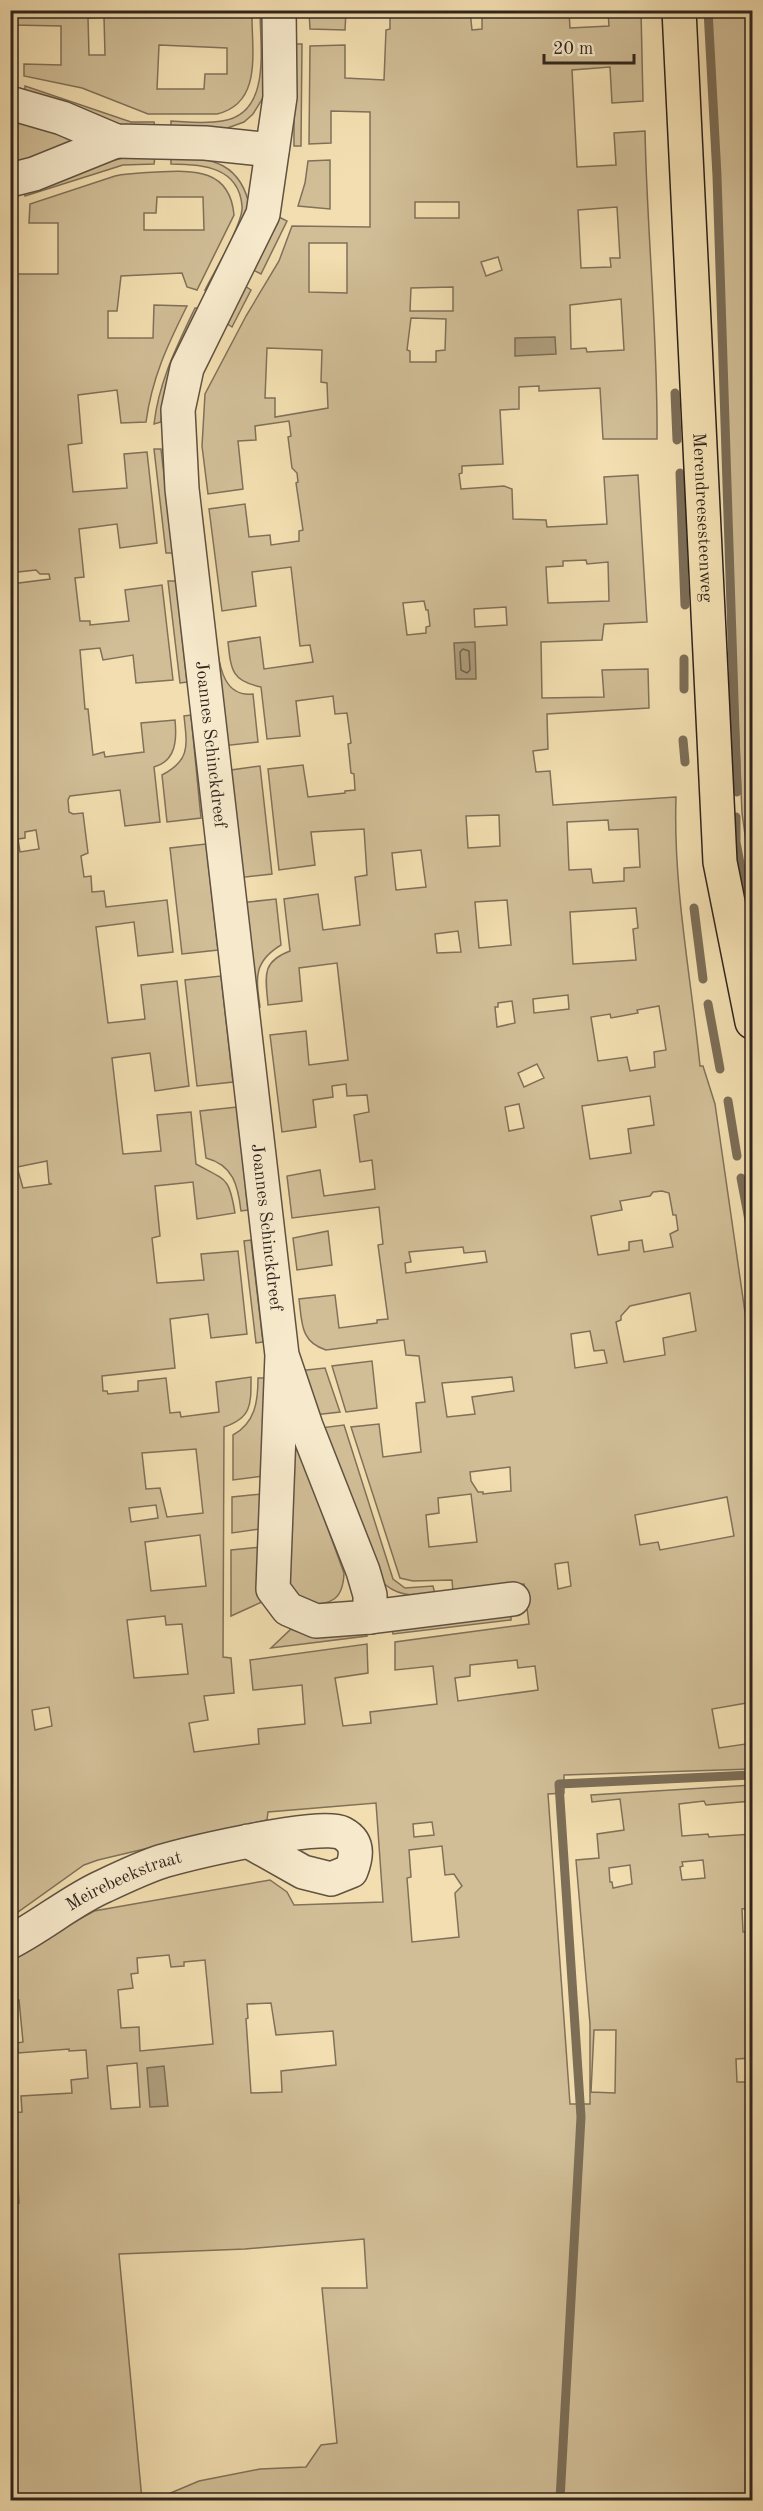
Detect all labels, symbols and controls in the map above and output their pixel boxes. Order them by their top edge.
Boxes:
scale bar [544,27,634,65]
text: 20 m [553,40,593,58]
street label: Merendreesesteenweg [689,432,716,603]
street label: Joannes Schinckdreef [192,660,229,830]
street label: Joannes Schinckdreef [248,1143,285,1313]
street label: Meirebeekstraat [63,1848,184,1915]

